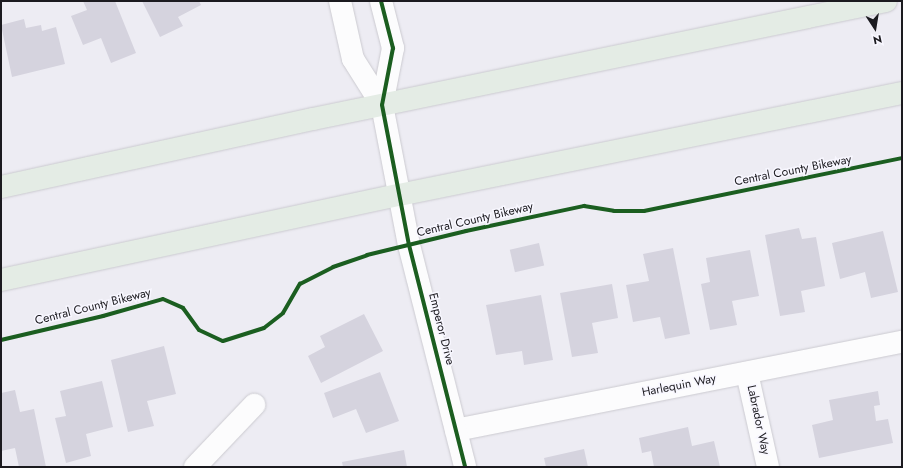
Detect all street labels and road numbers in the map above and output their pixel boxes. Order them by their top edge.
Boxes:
street label: Central County Bikeway [733,153,853,189]
street label: Central County Bikeway [415,200,535,240]
street label: Central County Bikeway [34,286,152,328]
street label: Emperor Drive [425,291,457,367]
street label: Harlequin Way [641,372,717,400]
street label: Labrador Way [744,384,772,456]

